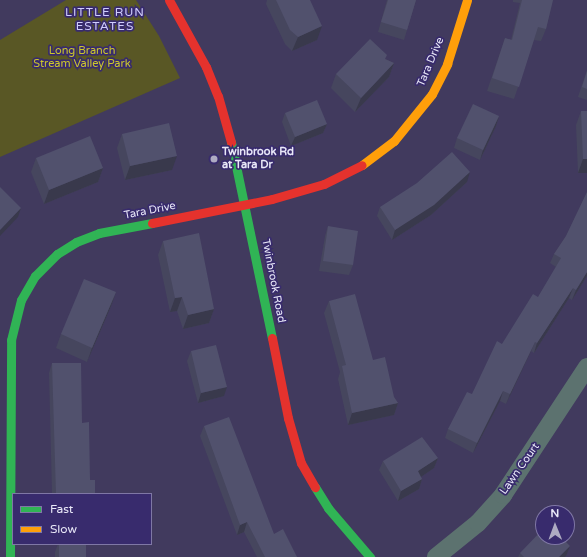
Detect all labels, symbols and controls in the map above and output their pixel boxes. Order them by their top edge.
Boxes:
district label: LITTLE RUN ESTATES [65,6,145,34]
street label: Tara Drive [415,35,447,89]
park label: Long Branch Stream Valley Park [33,45,131,71]
place label: Twinbrook Rd at Tara Dr [222,146,294,172]
marker: Twinbrook Rd at Tara Dr [209,154,219,164]
street label: Tara Drive [123,200,177,222]
street label: Twinbrook Road [258,238,288,324]
street label: Lawn Court [497,441,543,497]
legend [12,493,152,545]
text: Fast [50,502,73,516]
north arrow [535,505,575,545]
text: N [550,507,559,520]
text: Slow [50,522,77,536]

